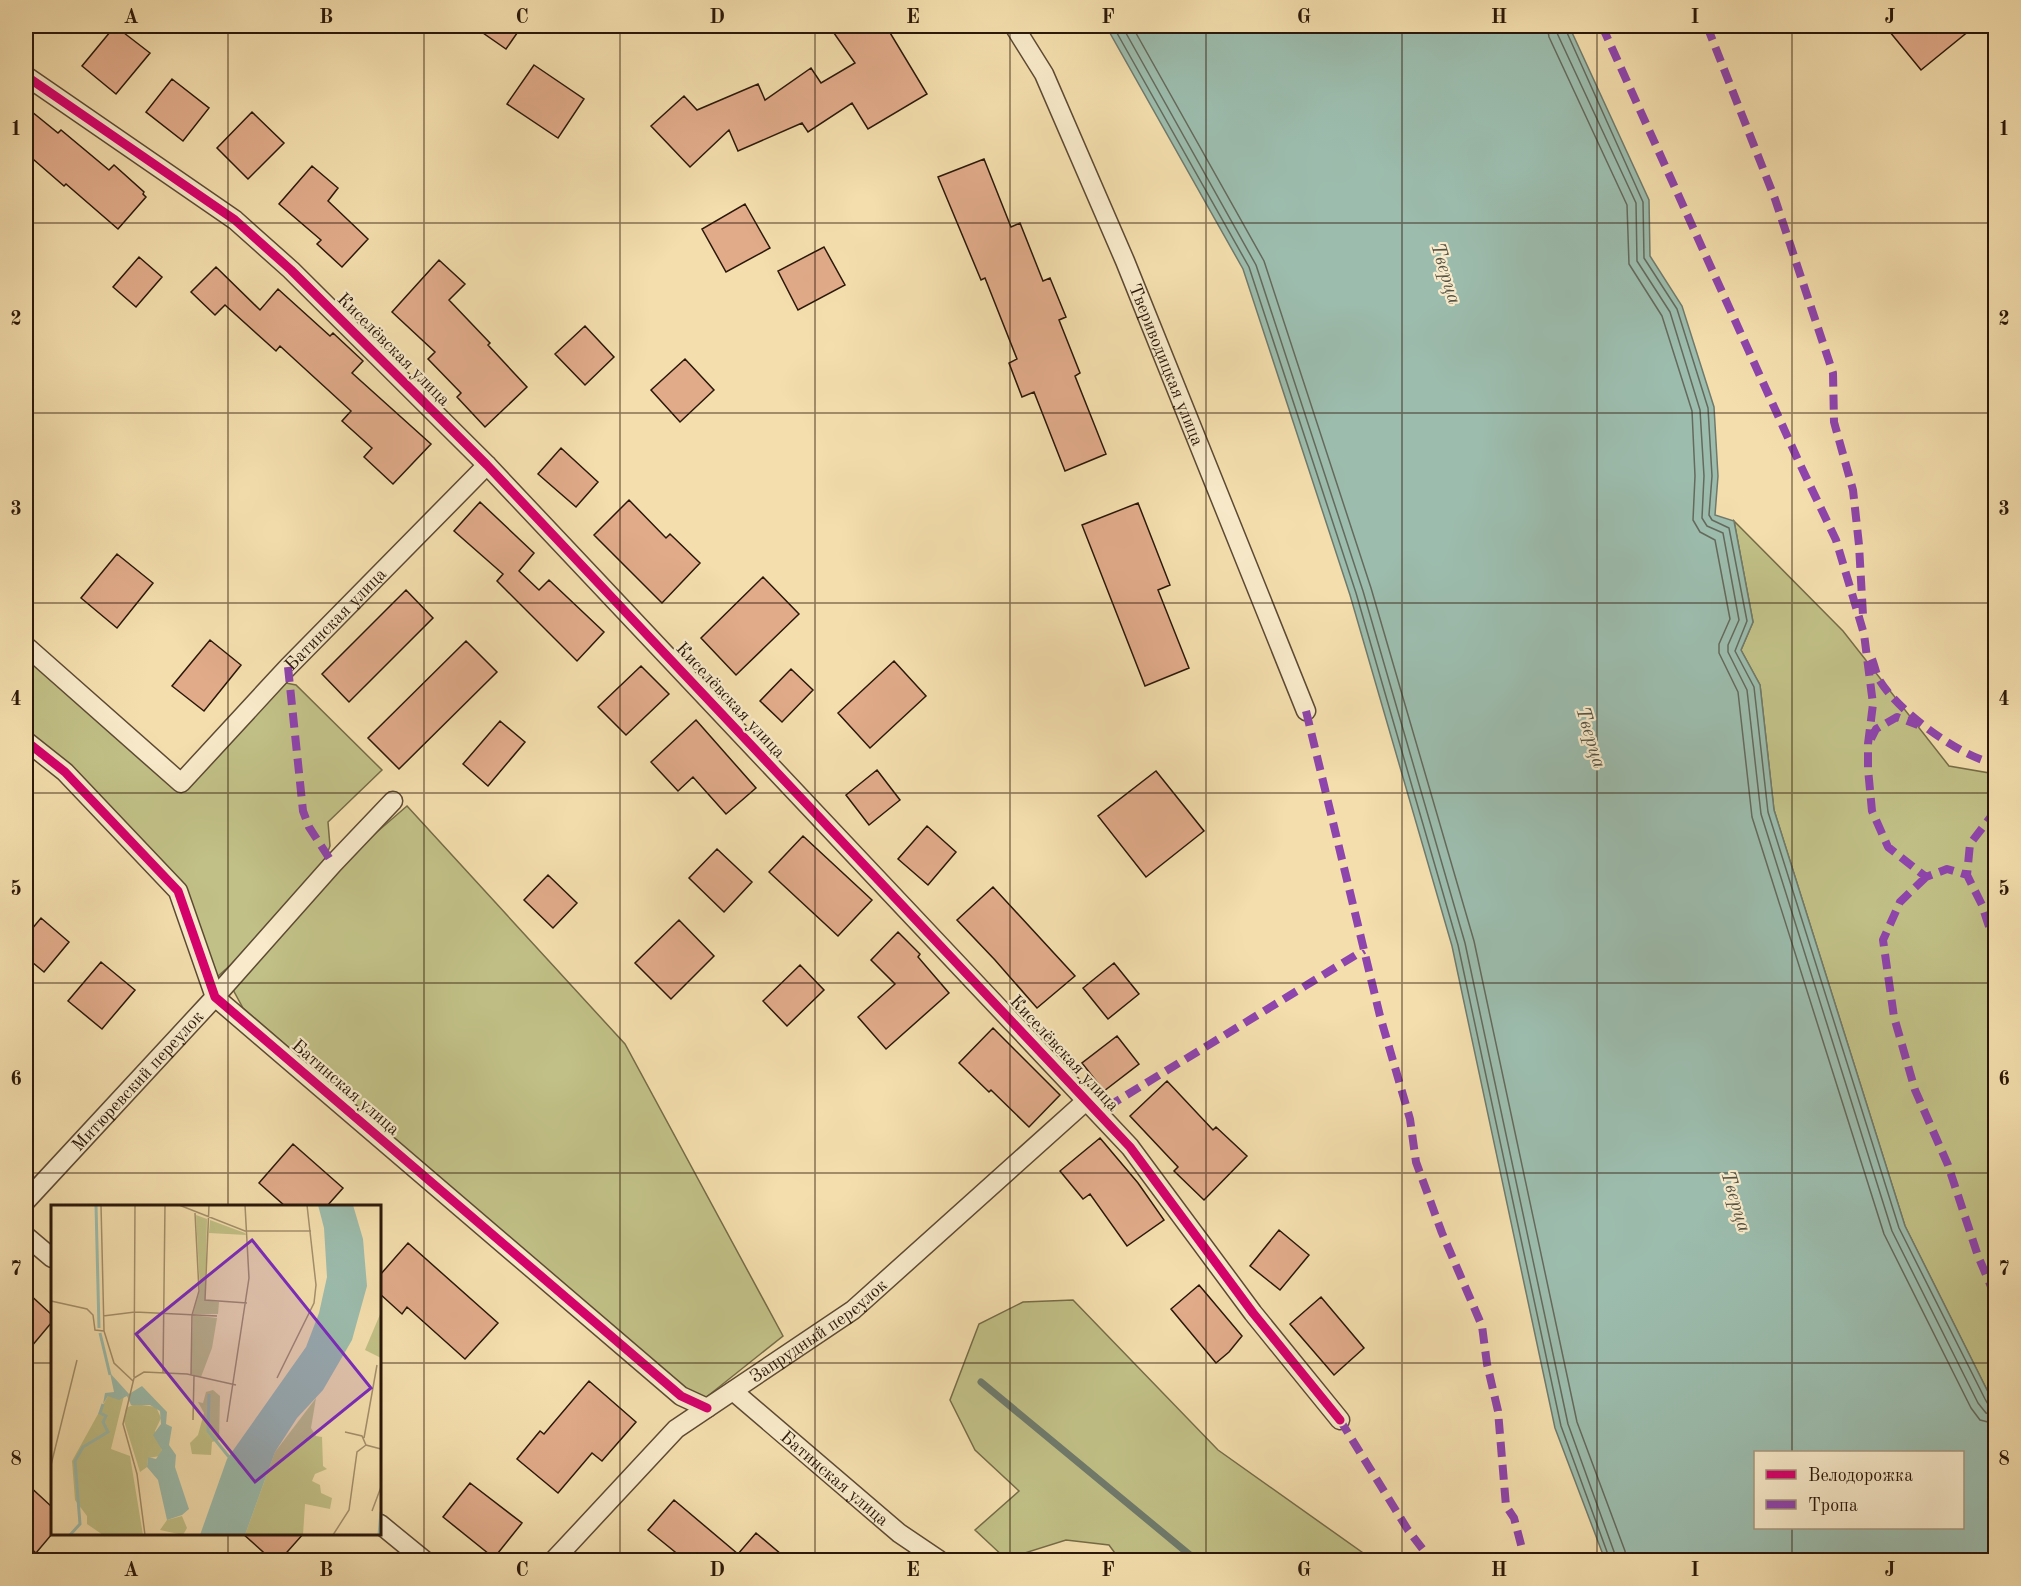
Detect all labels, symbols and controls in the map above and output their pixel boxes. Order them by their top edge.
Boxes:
text: A [123,8,139,28]
text: B [319,8,333,28]
text: C [515,8,529,28]
text: D [709,8,725,28]
text: E [906,8,920,28]
text: F [1101,8,1115,28]
text: G [1297,8,1311,28]
text: H [1491,8,1507,28]
text: I [1691,8,1699,28]
text: J [1885,8,1896,28]
text: 1 [10,120,22,140]
text: 1 [1998,120,2010,140]
water label: Тверца [1426,240,1464,307]
street label: Твериводицкая улица [1125,281,1206,448]
street label: Киселёвская улица [333,290,453,410]
text: 2 [10,310,22,330]
text: 2 [1998,310,2010,330]
text: 3 [10,500,22,520]
text: 3 [1998,500,2010,520]
street label: Батинская улица [282,565,390,675]
street label: Киселёвская улица [672,639,788,762]
text: 4 [10,690,22,710]
text: 4 [1998,690,2010,710]
water label: Тверца [1571,704,1609,771]
text: 5 [10,879,22,900]
text: 5 [1998,879,2010,900]
street label: Киселёвская улица [1006,992,1122,1115]
street label: Митюревский переулок [69,1008,207,1155]
street label: Батинская улица [288,1036,403,1139]
text: 6 [10,1070,22,1090]
text: 6 [1998,1070,2010,1090]
water label: Тверца [1716,1168,1754,1235]
inset map [51,1205,381,1535]
text: 7 [10,1260,22,1280]
text: 7 [1998,1260,2010,1280]
street label: Запрудный переулок [747,1276,891,1387]
street label: Батинская улица [777,1428,892,1530]
text: 8 [10,1450,22,1470]
text: 8 [1998,1450,2010,1470]
legend [1754,1451,1964,1529]
text: Велодорожка [1808,1467,1913,1485]
text: Тропа [1808,1497,1858,1515]
text: A [123,1561,139,1581]
text: B [319,1561,333,1581]
text: C [515,1561,529,1581]
text: D [709,1561,725,1581]
text: E [906,1561,920,1581]
text: F [1101,1561,1115,1581]
text: G [1297,1561,1311,1581]
text: H [1491,1561,1507,1581]
text: I [1691,1561,1699,1581]
text: J [1885,1561,1896,1581]

